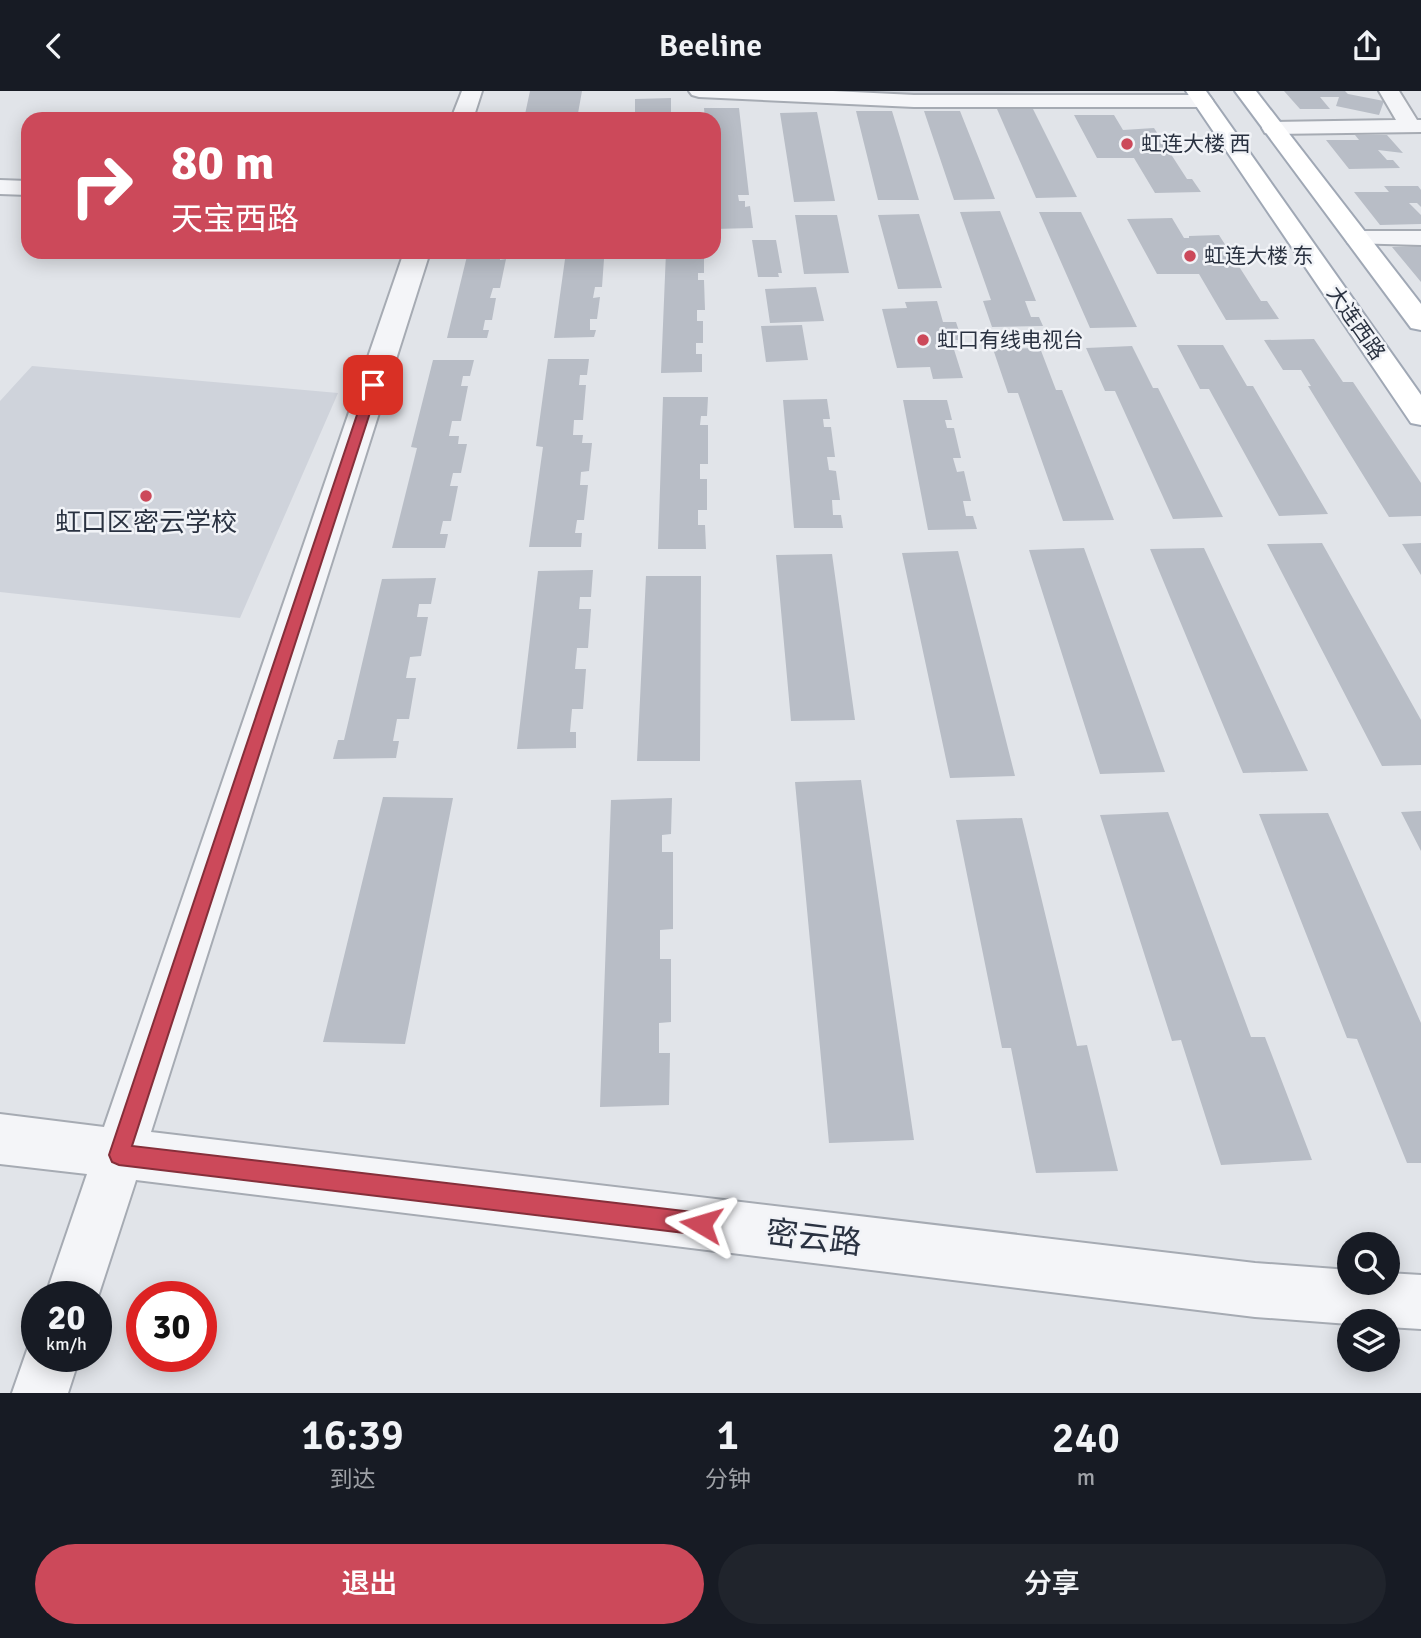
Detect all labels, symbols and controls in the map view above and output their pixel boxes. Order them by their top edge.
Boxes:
text: Beeline [659,26,762,65]
icon: back [35,27,73,65]
icon: share [1348,27,1386,65]
place label: 虹连大楼 西 [1141,131,1251,157]
text: 80 m [171,133,274,193]
marker: 虹连大楼 西 [1119,136,1135,152]
icon: right [56,140,147,231]
text: 天宝西路 [171,200,299,239]
place label: 虹连大楼 东 [1204,243,1314,269]
marker: 虹连大楼 东 [1182,248,1198,264]
street label: 大连西路 [1321,281,1391,365]
place label: 虹口有线电视台 [937,327,1084,353]
marker: 虹口有线电视台 [915,332,931,348]
pin [343,355,403,415]
icon: arrive [354,366,392,404]
marker: 虹口区密云学校 [138,488,154,504]
place label: 虹口区密云学校 [55,507,237,539]
position arrow [664,1187,738,1261]
street label: 密云路 [764,1213,864,1263]
map controls [1337,1232,1400,1372]
button: search [1337,1232,1400,1295]
speed limit sign: 30 [126,1281,217,1372]
text: 20 [48,1296,85,1339]
button: layers [1337,1309,1400,1372]
text: km/h [46,1333,87,1355]
text: 16:39 [301,1410,404,1461]
text: 1 [716,1410,739,1461]
text: 240 [1052,1413,1120,1464]
text: m [1077,1463,1095,1492]
text: 到达 [329,1465,375,1494]
text: 分钟 [705,1465,751,1494]
button: 退出 [35,1544,704,1624]
button: 分享 [718,1544,1386,1624]

